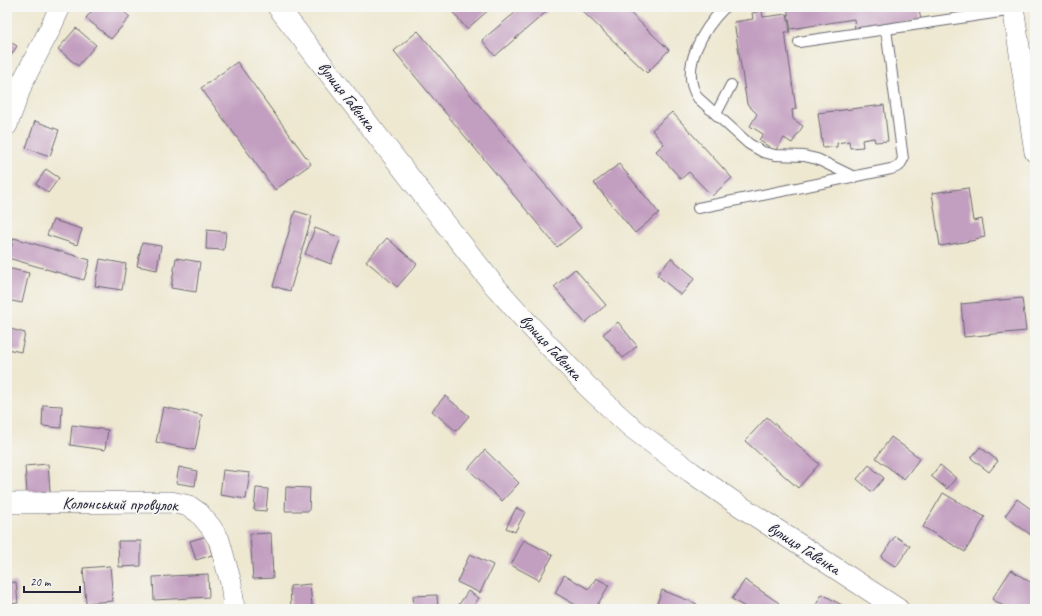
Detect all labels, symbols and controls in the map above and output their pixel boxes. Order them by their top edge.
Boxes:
street label: вулиця Гавенка [313,57,382,136]
street label: вулиця Гавенка [515,310,588,386]
street label: Колонський провулок [62,492,180,516]
street label: вулиця Гавенка [764,517,846,580]
scale bar [24,568,80,594]
text: 20 m [30,574,52,590]

